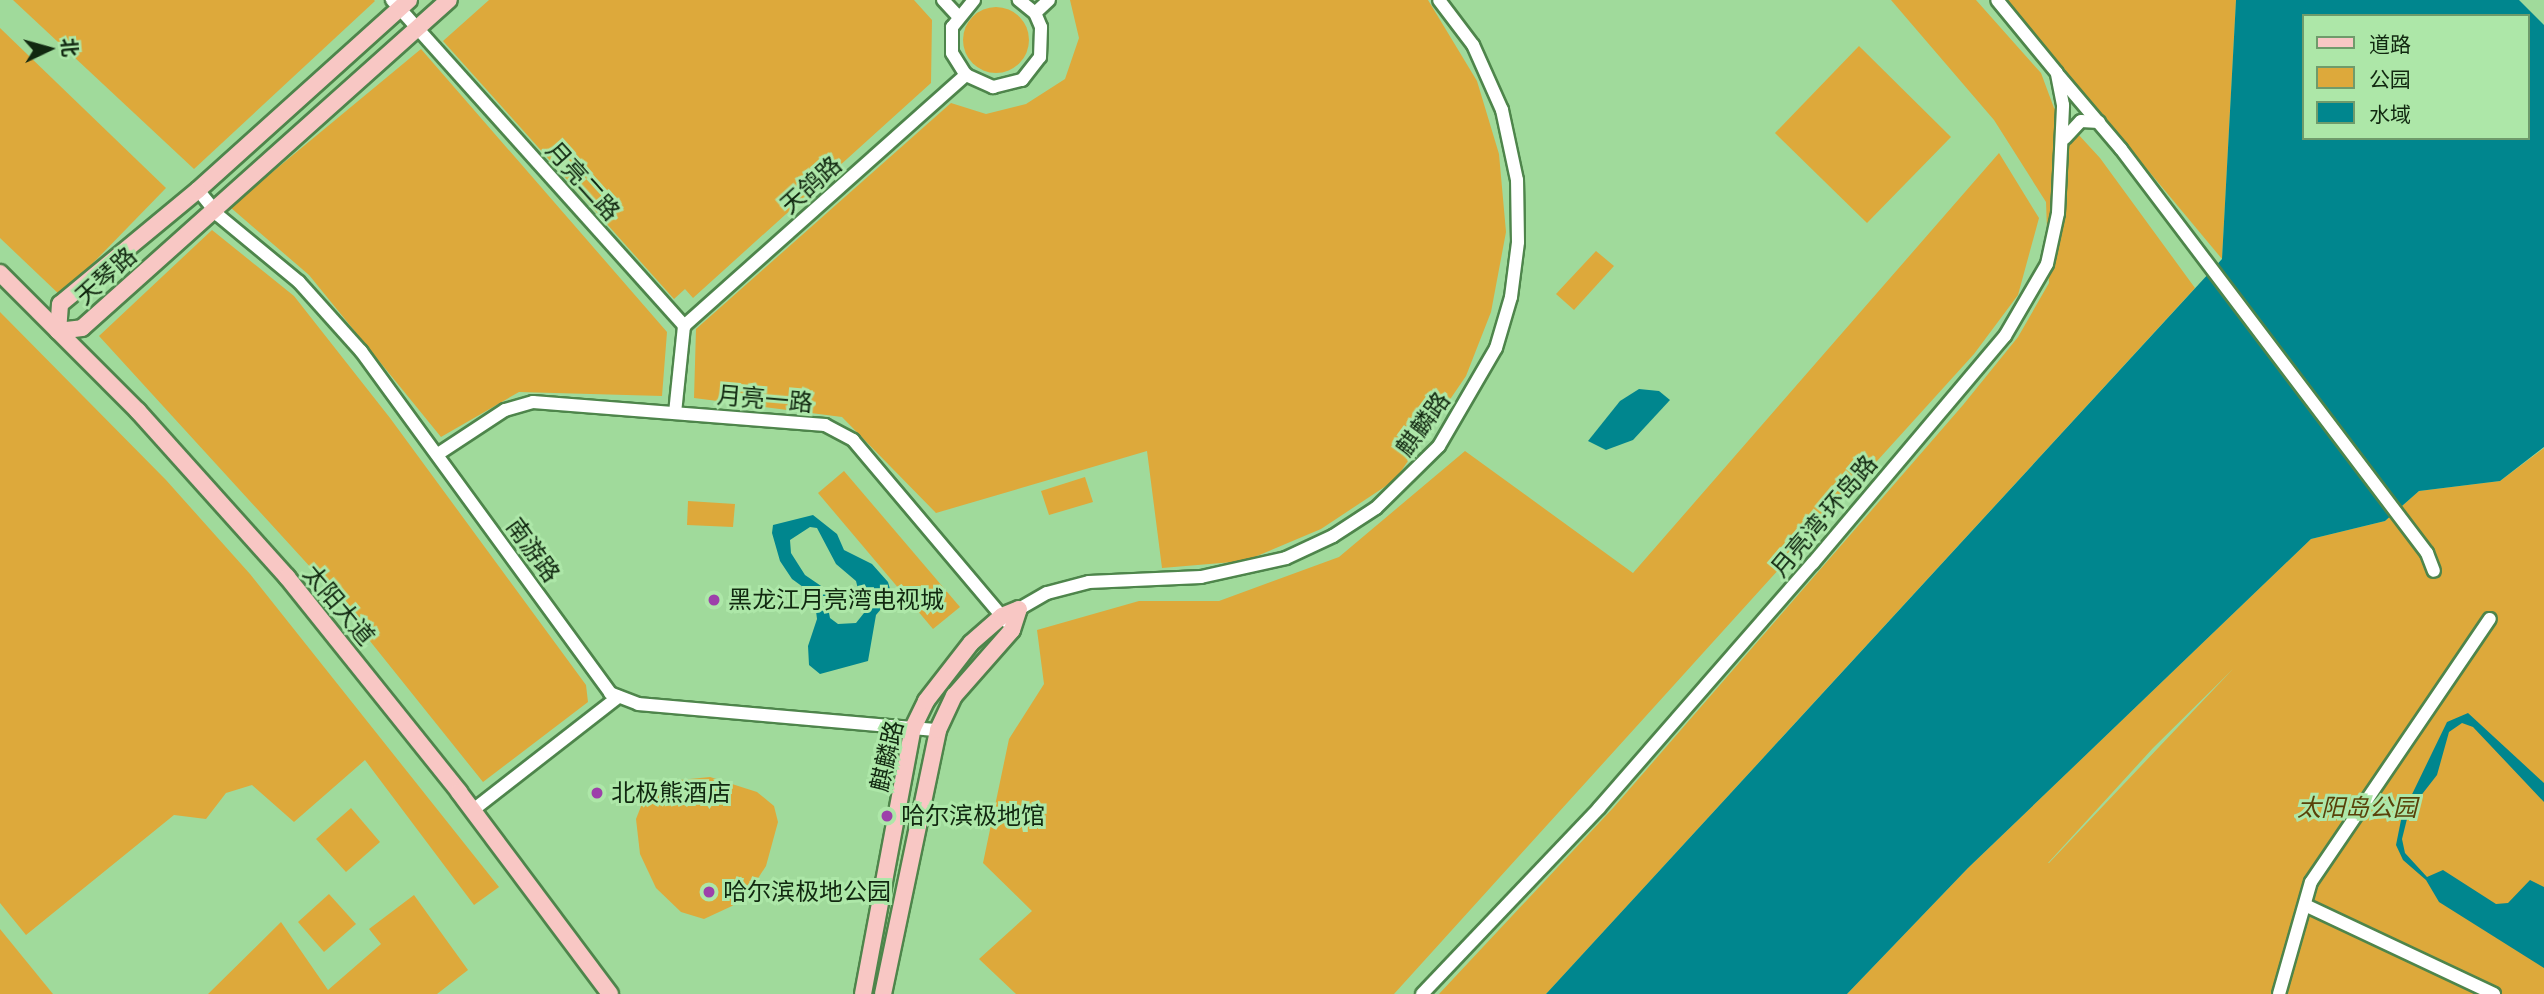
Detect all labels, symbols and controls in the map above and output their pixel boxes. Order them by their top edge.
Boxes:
north arrow [14,14,84,84]
legend [2302,14,2530,140]
text: 道路 [2369,30,2411,58]
text: 北 [57,37,84,58]
text: 公园 [2369,65,2411,93]
text: 水域 [2369,100,2411,128]
street label: 月亮二路 [540,136,626,226]
street label: 天鸽路 [775,150,847,220]
street label: 天琴路 [70,241,142,311]
street label: 月亮一路 [716,380,814,418]
street label: 麒麟路 [1390,386,1456,462]
street label: 月亮湾·环岛路 [1765,449,1883,583]
street label: 南游路 [500,512,566,588]
street label: 太阳大道 [297,559,381,651]
place label: 黑龙江月亮湾电视城 [728,586,944,614]
marker: 黑龙江月亮湾电视城 [706,592,722,608]
street label: 麒麟路 [865,718,909,794]
place label: 北极熊酒店 [611,779,731,807]
marker: 北极熊酒店 [589,785,605,801]
park label: 太阳岛公园 [2297,794,2417,822]
place label: 哈尔滨极地馆 [901,802,1045,830]
marker: 哈尔滨极地馆 [879,808,895,824]
place label: 哈尔滨极地公园 [723,878,891,906]
marker: 哈尔滨极地公园 [701,884,717,900]

